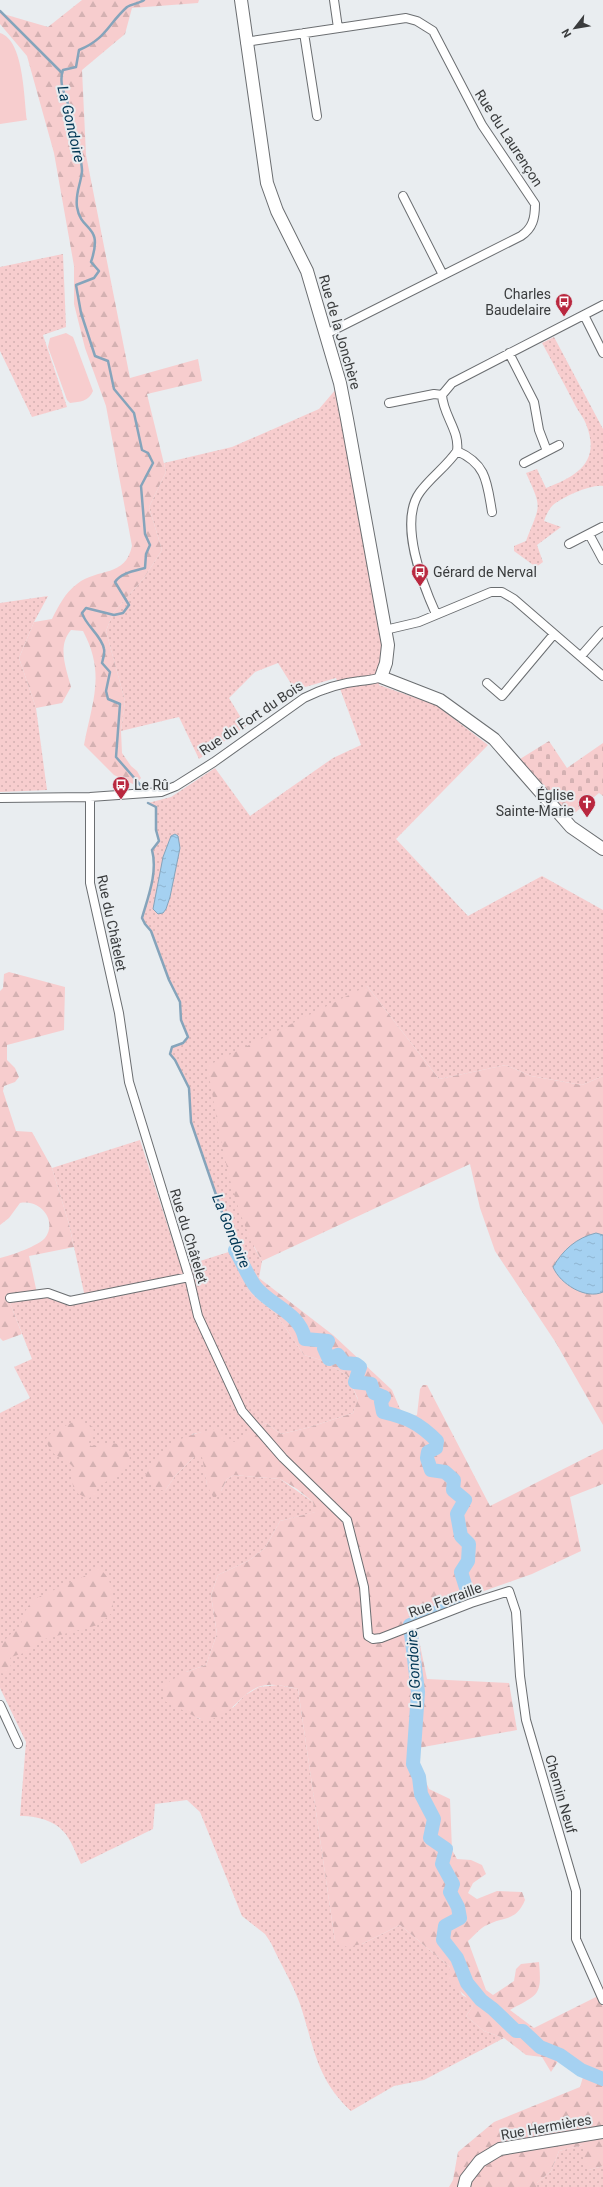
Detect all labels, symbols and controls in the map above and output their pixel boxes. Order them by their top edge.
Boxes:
north arrow [555,8,595,48]
text: N [559,26,574,40]
water label: La Gondoire [53,84,89,164]
street label: Rue du Laurençon [472,87,546,189]
street label: Rue de la Jonchère [316,273,364,391]
place label: Charles Baudelaire [485,286,551,318]
bus stop icon: Charles Baudelaire [554,292,574,317]
bus stop icon: Gérard de Nerval [410,562,430,587]
place label: Gérard de Nerval [433,564,537,580]
street label: Rue du Fort du Bois [196,677,306,759]
bus stop icon: Le Rû [111,775,131,800]
place label: Le Rû [134,777,169,793]
place label: Église Sainte-Marie [496,786,574,819]
church icon: Église Sainte-Marie [577,793,597,818]
street label: Rue du Châtelet [94,873,130,973]
street label: Rue du Châtelet [167,1187,211,1286]
water label: La Gondoire [208,1191,254,1271]
street label: Rue Ferraille [406,1579,484,1621]
water label: La Gondoire [403,1629,425,1709]
street label: Chemin Neuf [542,1753,580,1835]
street label: Rue Hermières [499,2111,593,2143]

